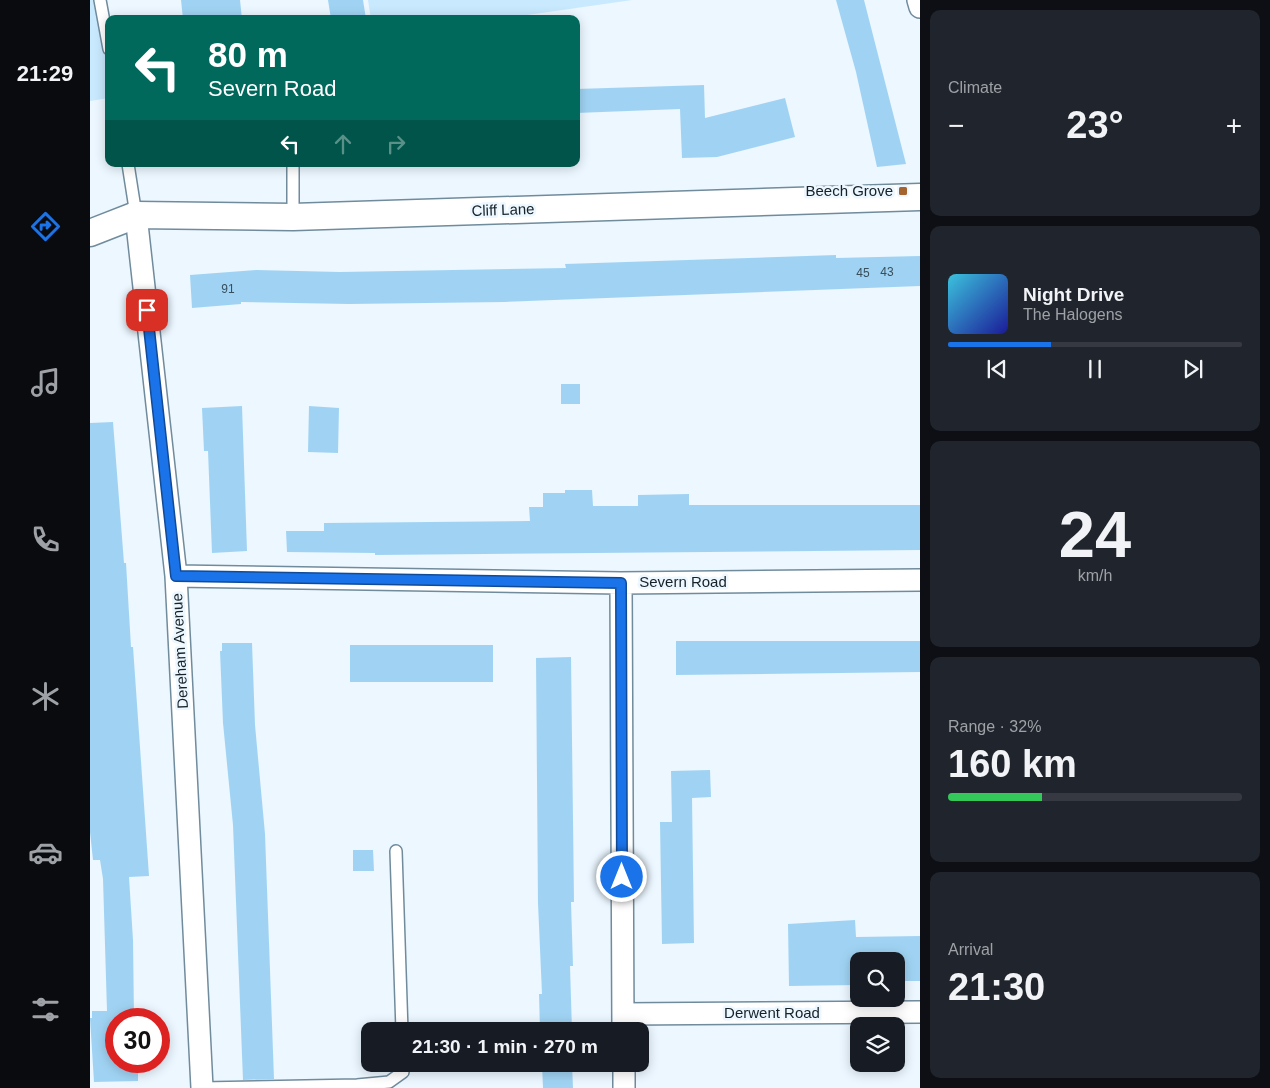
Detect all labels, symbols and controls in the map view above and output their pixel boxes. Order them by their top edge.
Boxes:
icon: left [125,35,190,100]
text: 80 m [208,35,288,74]
text: 21:29 [17,61,73,86]
text: Severn Road [208,76,336,101]
text: Climate [948,79,1002,96]
text: 23° [1066,104,1124,146]
text: − [948,110,964,141]
text: + [1226,110,1242,141]
icon: left [276,130,304,158]
icon: ahead [329,130,357,158]
icon: right [382,130,410,158]
place label: Beech Grove [805,182,893,199]
marker: Beech Grove [897,185,909,197]
street label: Cliff Lane [471,200,535,219]
icon: directions [28,209,63,244]
house number: 43 [880,265,894,279]
house number: 45 [856,266,870,280]
house number: 91 [221,282,235,296]
text: Night Drive [1023,284,1124,305]
pin [126,289,168,331]
icon: arrive [133,296,161,324]
text: The Halogens [1023,306,1123,323]
icon: previous [983,355,1011,383]
icon: pause [1081,355,1109,383]
icon: next [1179,355,1207,383]
icon: music [28,365,63,400]
text: 24 [1059,498,1131,571]
icon: phone [28,522,63,557]
text: km/h [1078,567,1112,584]
street label: Severn Road [639,573,727,590]
street label: Dereham Avenue [168,593,191,709]
icon: climate [28,679,63,714]
text: Range · 32% [948,718,1041,735]
text: 160 km [948,743,1077,785]
icon: car [28,835,63,870]
position arrow [595,850,647,902]
text: Arrival [948,941,993,958]
map controls [850,952,905,1072]
button: search [850,952,905,1007]
text: 21:30 [948,966,1045,1008]
icon: filters [28,992,63,1027]
street label: Derwent Road [724,1004,820,1021]
speed limit sign: 30 [105,1008,170,1073]
button: layers [850,1017,905,1072]
text: 21:30 · 1 min · 270 m [412,1036,598,1057]

